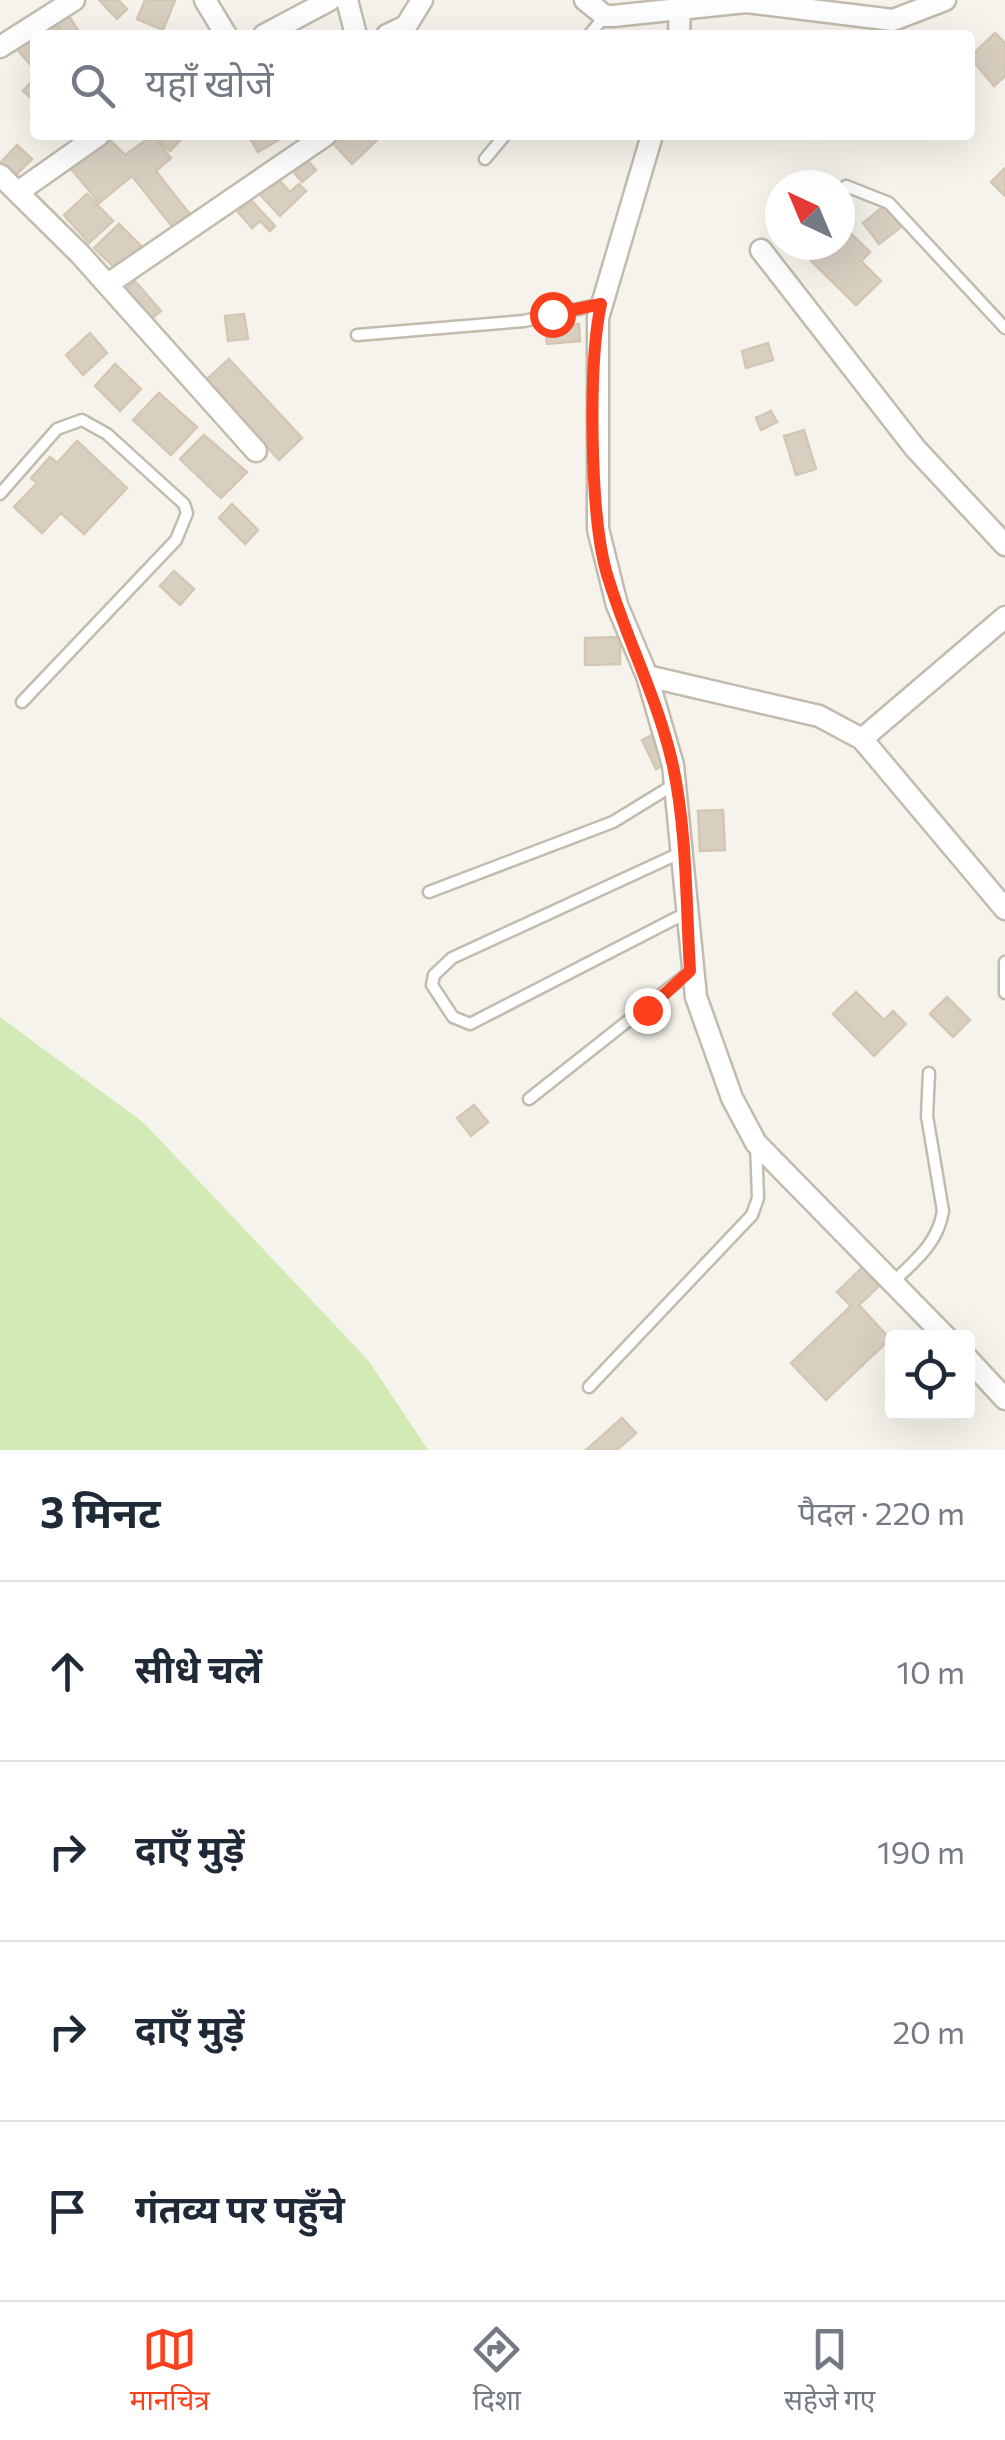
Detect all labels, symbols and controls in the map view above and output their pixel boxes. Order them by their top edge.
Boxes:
search box [30,30,975,140]
icon: search [65,58,120,113]
text: यहाँ खोजें [145,58,273,105]
north arrow [765,170,855,260]
route start [530,292,576,338]
route end [625,988,671,1034]
map controls [885,1330,975,1420]
button: locate [885,1330,975,1420]
text: 3 मिनट [40,1485,161,1537]
text: पैदल · 220 m [798,1492,965,1532]
icon: ahead [40,1644,95,1699]
text: सीधे चलें [135,1644,262,1691]
text: 10 m [896,1651,965,1691]
icon: right [40,1824,95,1879]
text: दाएँ मुड़ें [135,1824,244,1871]
text: 190 m [877,1831,965,1871]
icon: right [40,2004,95,2059]
text: दाएँ मुड़ें [135,2004,244,2051]
text: 20 m [892,2011,965,2051]
icon: arrive [40,2184,95,2239]
text: गंतव्य पर पहुँचे [135,2184,345,2231]
tab: मानचित्र [130,2322,210,2421]
tab: दिशा [469,2322,524,2421]
tab: सहेजे गए [784,2322,875,2421]

